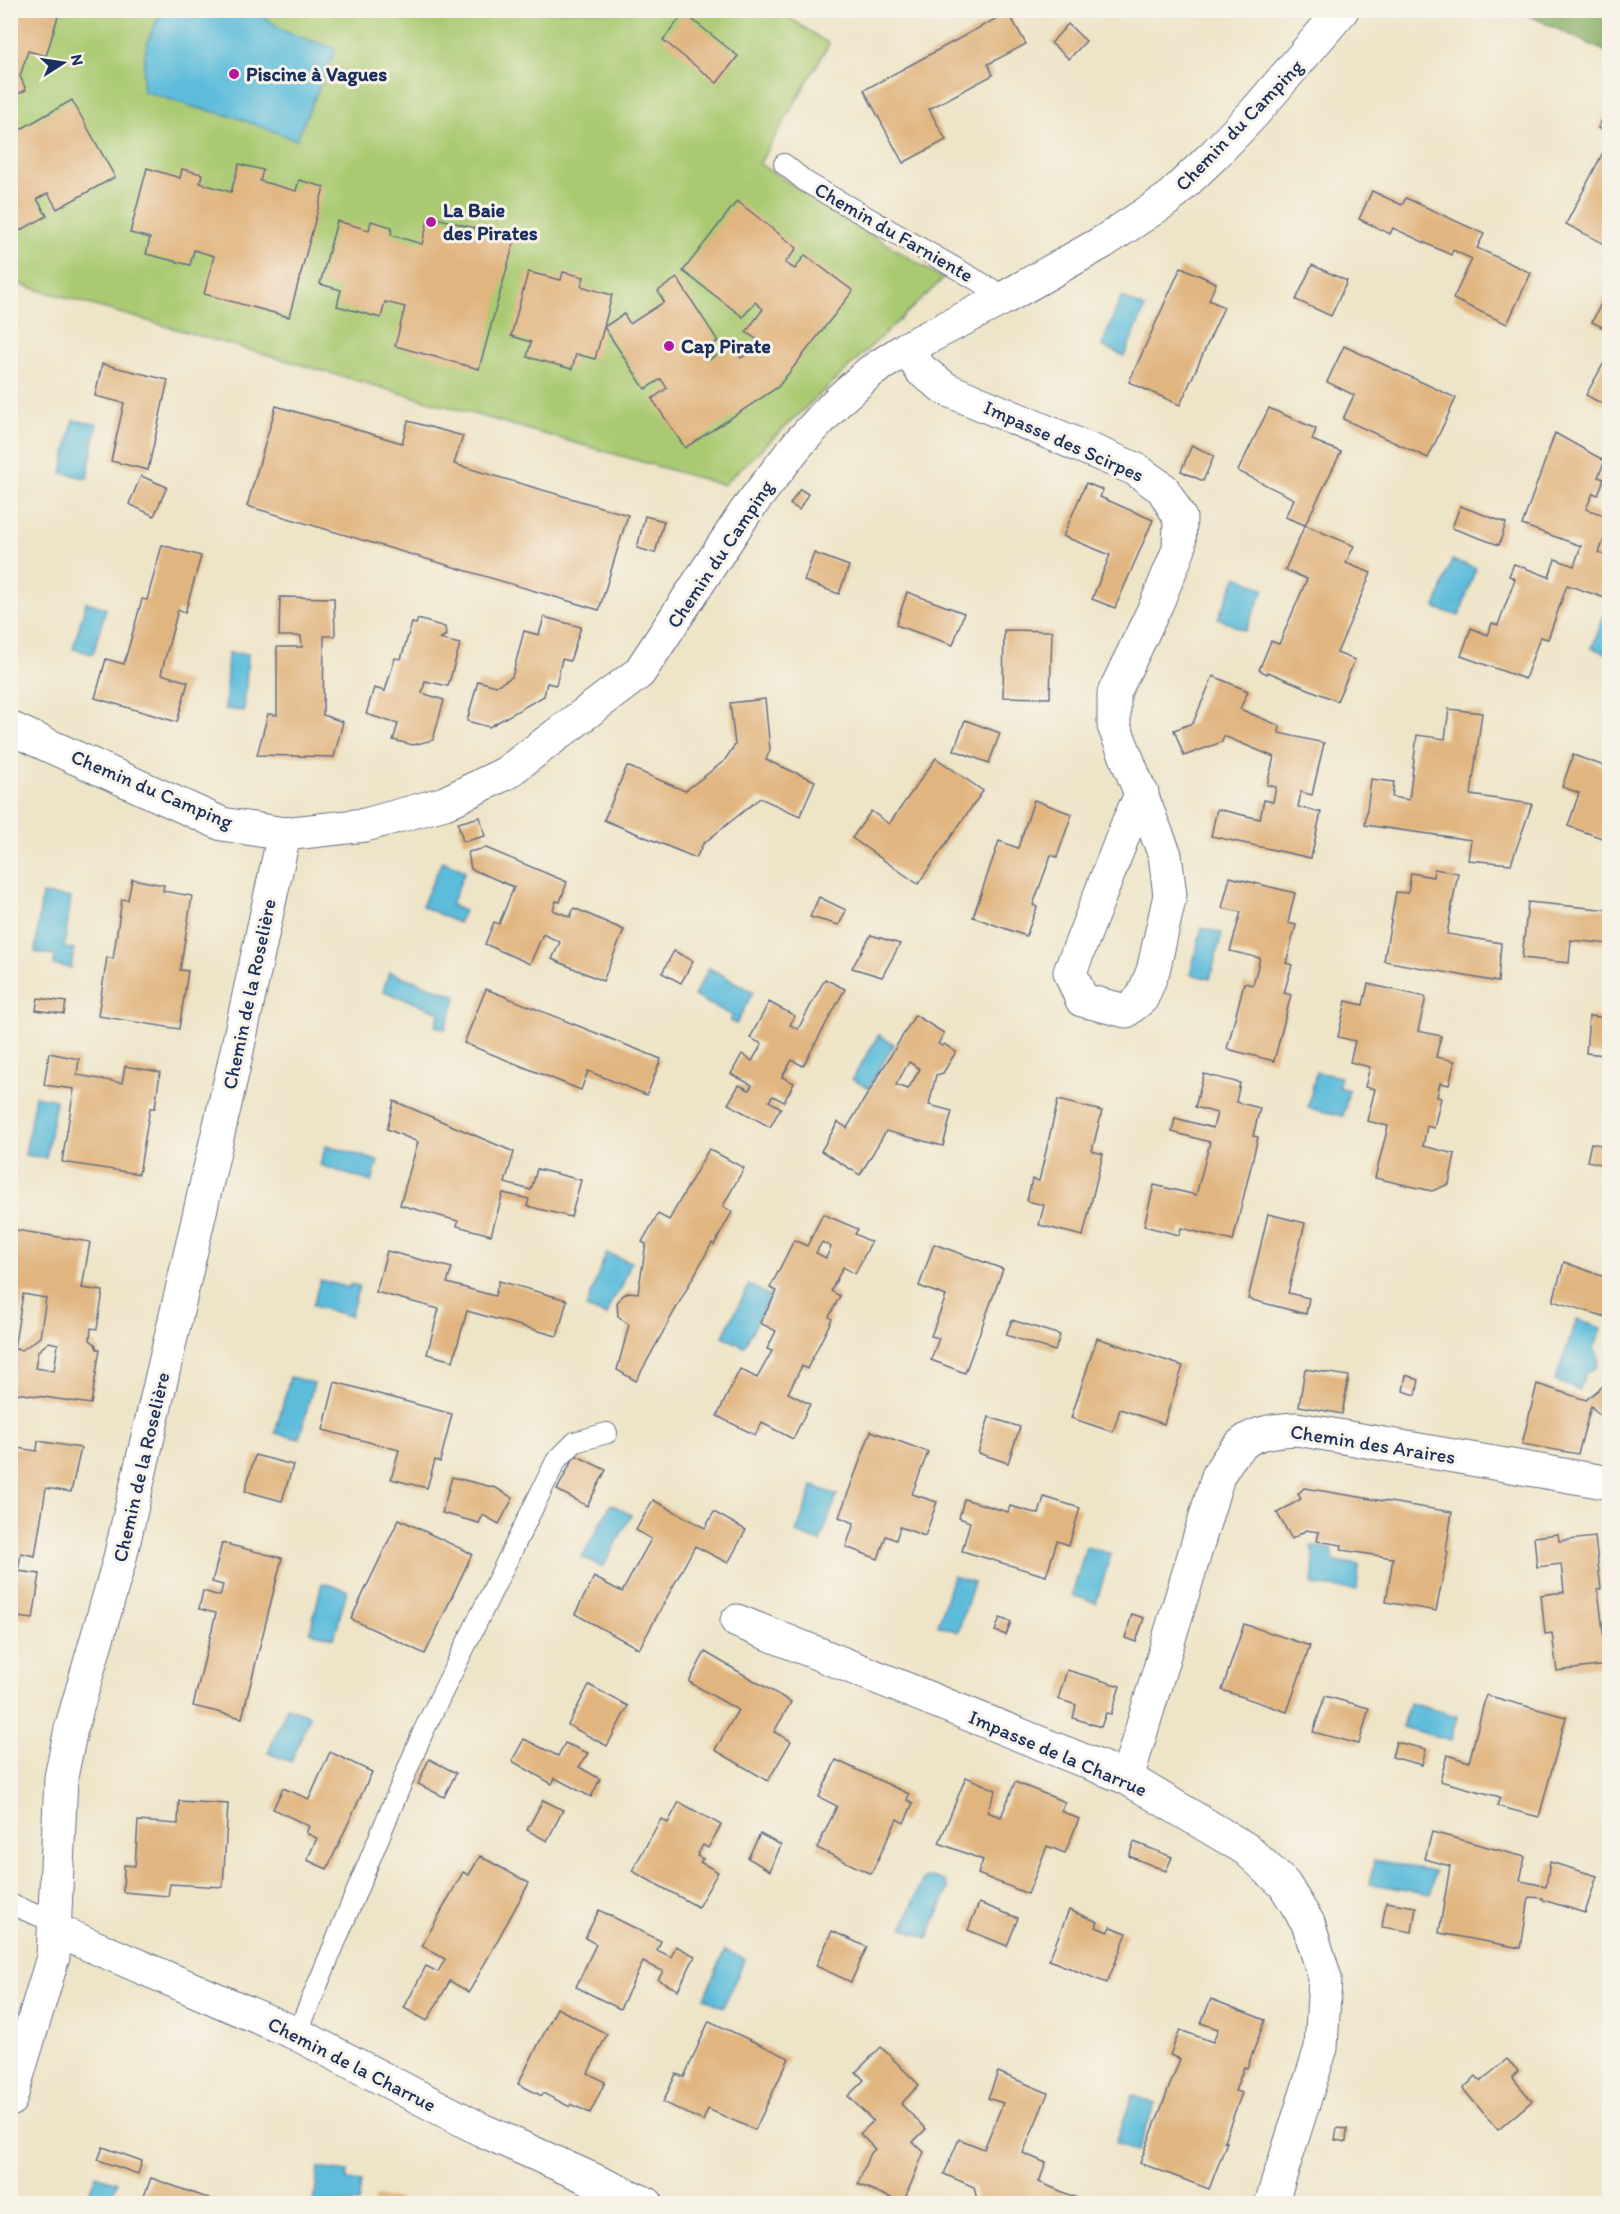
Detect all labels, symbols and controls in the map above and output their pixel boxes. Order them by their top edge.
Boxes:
north arrow [33,33,93,93]
text: N [67,53,88,67]
street label: Chemin du Camping [1170,54,1308,196]
place label: Piscine à Vagues [246,62,387,87]
marker: Piscine à Vagues [227,67,241,81]
street label: Chemin du Farniente [811,177,977,287]
place label: La Baie des Pirates [443,198,538,245]
marker: La Baie des Pirates [424,215,438,229]
place label: Cap Pirate [681,334,771,359]
marker: Cap Pirate [662,339,676,353]
street label: Impasse des Scirpes [980,395,1148,487]
street label: Chemin du Camping [662,475,779,633]
street label: Chemin du Camping [67,744,237,834]
street label: Chemin de la Roselière [217,897,281,1091]
street label: Chemin de la Roselière [107,1370,175,1564]
street label: Chemin des Araires [1289,1419,1457,1469]
street label: Impasse de la Charrue [965,1705,1151,1801]
street label: Chemin de la Charrue [264,2011,440,2117]

